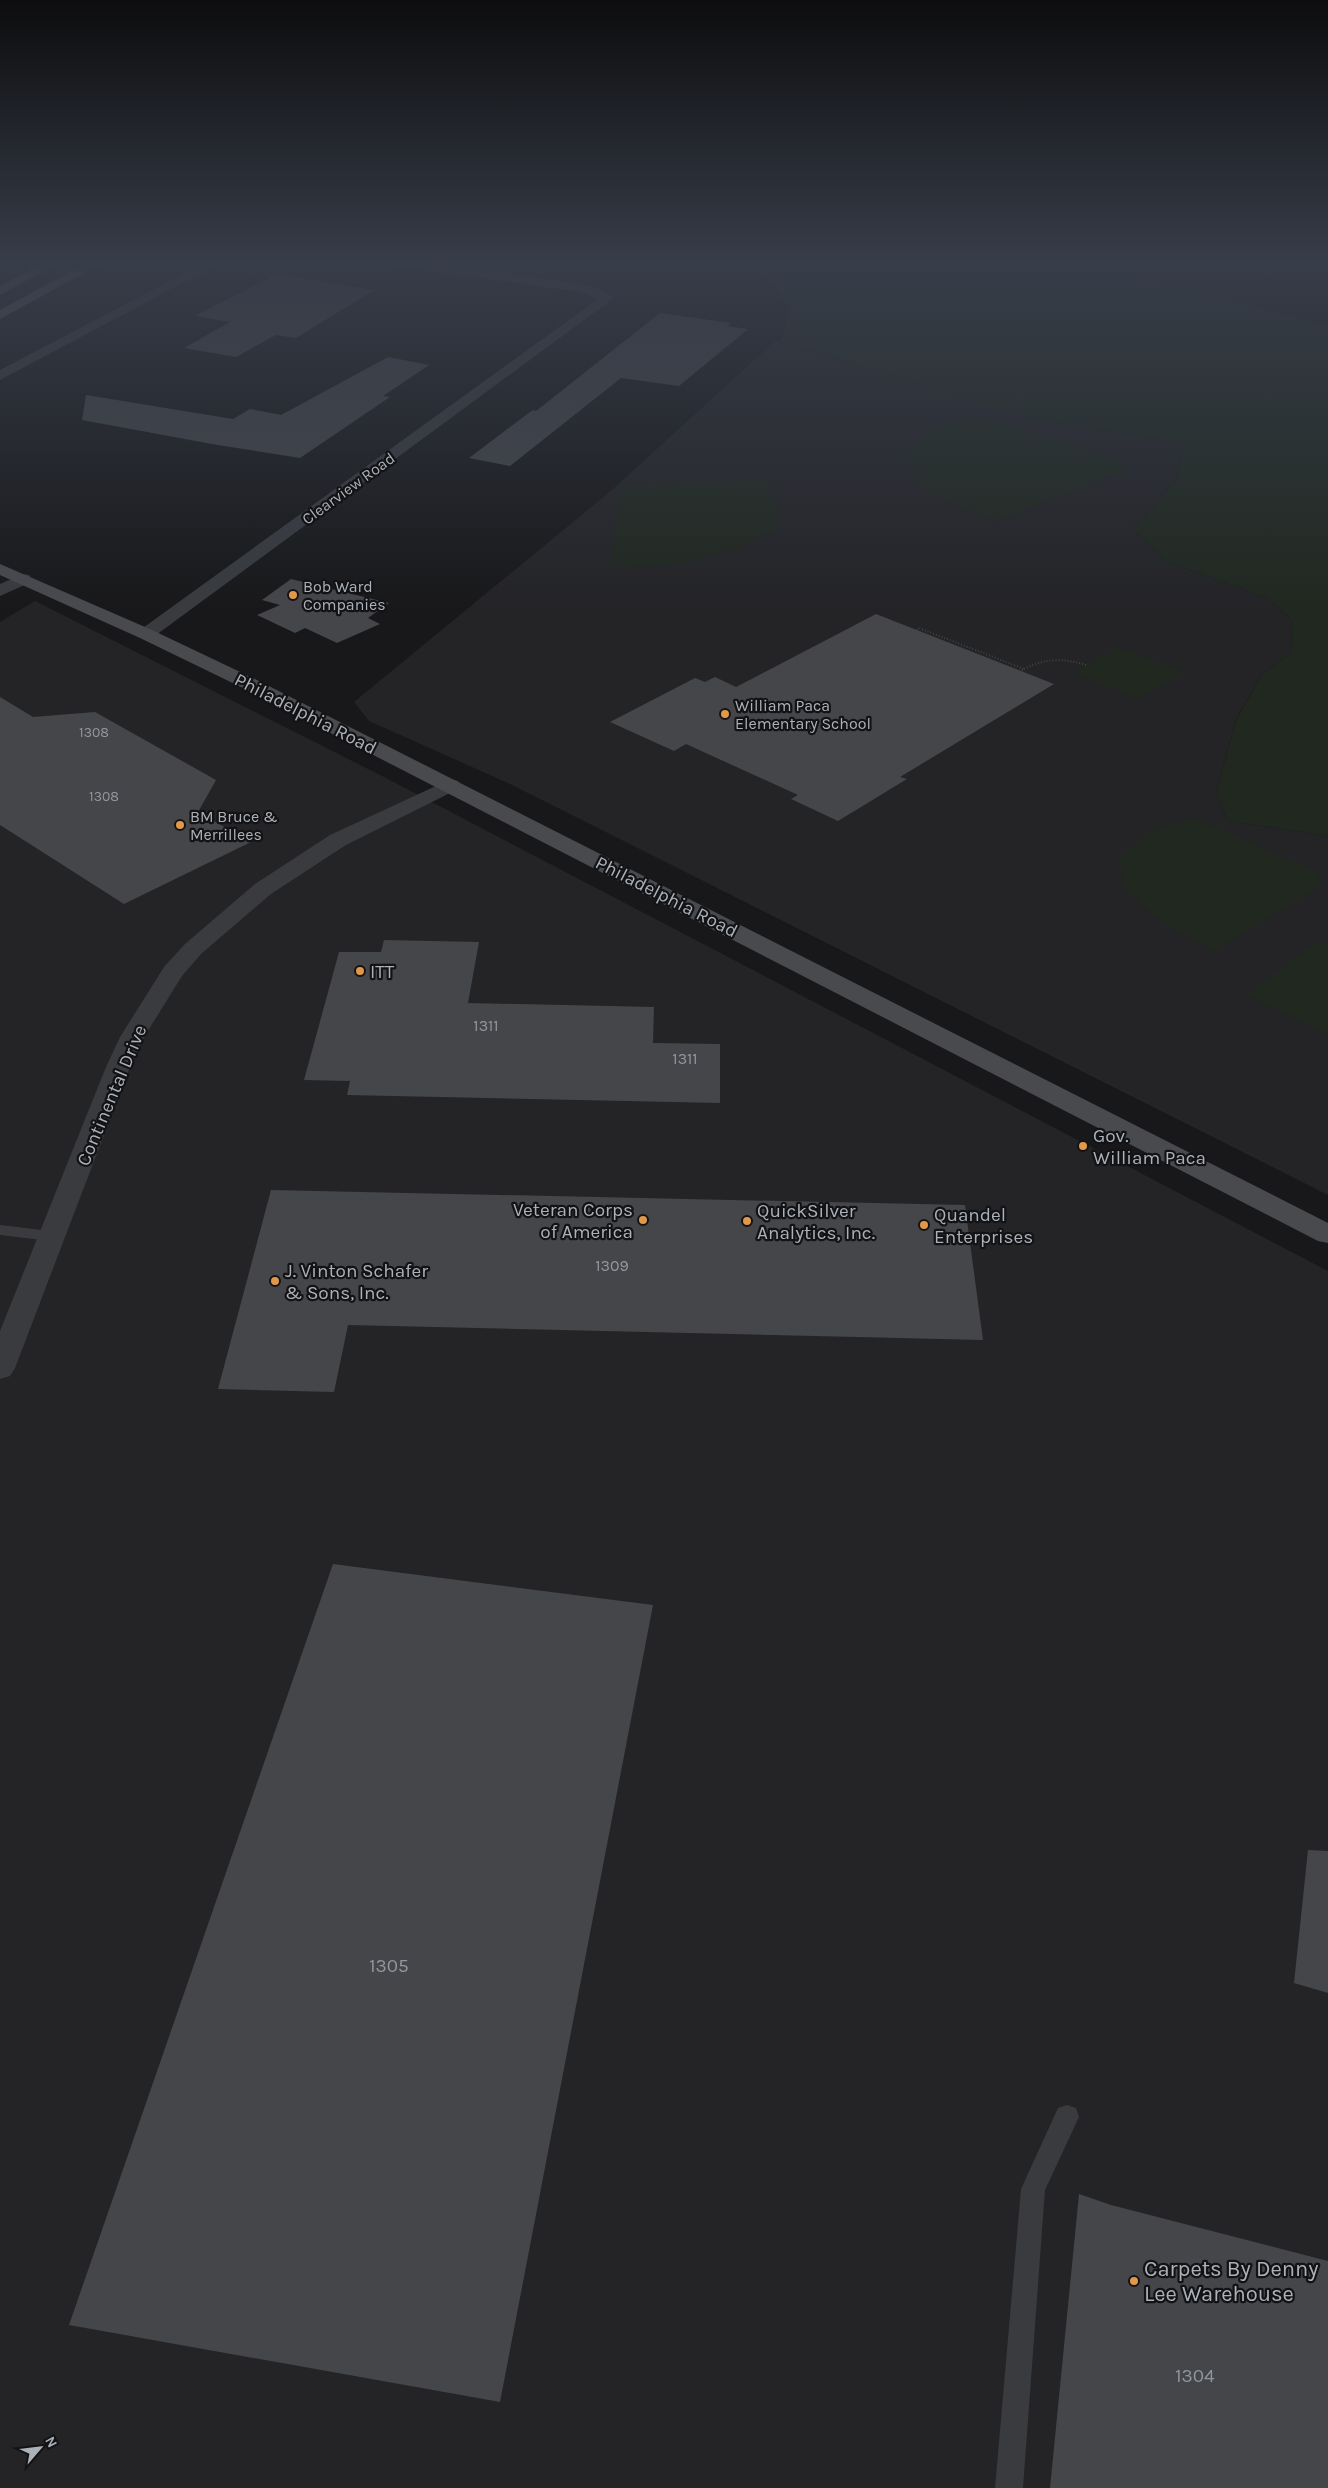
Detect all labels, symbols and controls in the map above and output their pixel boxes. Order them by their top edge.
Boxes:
street label: Clearview Road [298,448,399,529]
place label: Bob Ward Companies [303,577,386,614]
marker: Bob Ward Companies [287,589,299,601]
street label: Philadelphia Road [231,669,380,759]
place label: William Paca Elementary School [735,696,871,733]
marker: William Paca Elementary School [719,708,731,720]
house number: 1308 [79,724,109,741]
house number: 1308 [89,788,119,805]
place label: BM Bruce & Merrillees [190,807,278,844]
marker: BM Bruce & Merrillees [174,819,186,831]
street label: Philadelphia Road [592,852,741,942]
place label: ITT [370,961,395,983]
marker: ITT [354,965,366,977]
house number: 1311 [473,1016,499,1035]
street label: Continental Drive [72,1022,152,1169]
house number: 1311 [672,1049,698,1068]
place label: Gov. William Paca [1093,1125,1206,1169]
marker: Gov. William Paca [1077,1140,1089,1152]
place label: Veteran Corps of America [513,1199,633,1243]
place label: QuickSilver Analytics, Inc. [757,1200,875,1244]
place label: Quandel Enterprises [934,1204,1033,1248]
marker: Veteran Corps of America [637,1214,649,1226]
marker: QuickSilver Analytics, Inc. [741,1215,753,1227]
marker: Quandel Enterprises [918,1219,930,1231]
house number: 1309 [595,1256,629,1275]
place label: J. Vinton Schafer & Sons, Inc. [285,1260,428,1304]
marker: J. Vinton Schafer & Sons, Inc. [269,1275,281,1287]
house number: 1305 [369,1955,409,1977]
place label: Carpets By Denny Lee Warehouse [1144,2256,1319,2307]
marker: Carpets By Denny Lee Warehouse [1128,2275,1140,2287]
house number: 1304 [1175,2365,1215,2387]
north arrow [15,2423,65,2473]
text: N [41,2434,61,2451]

